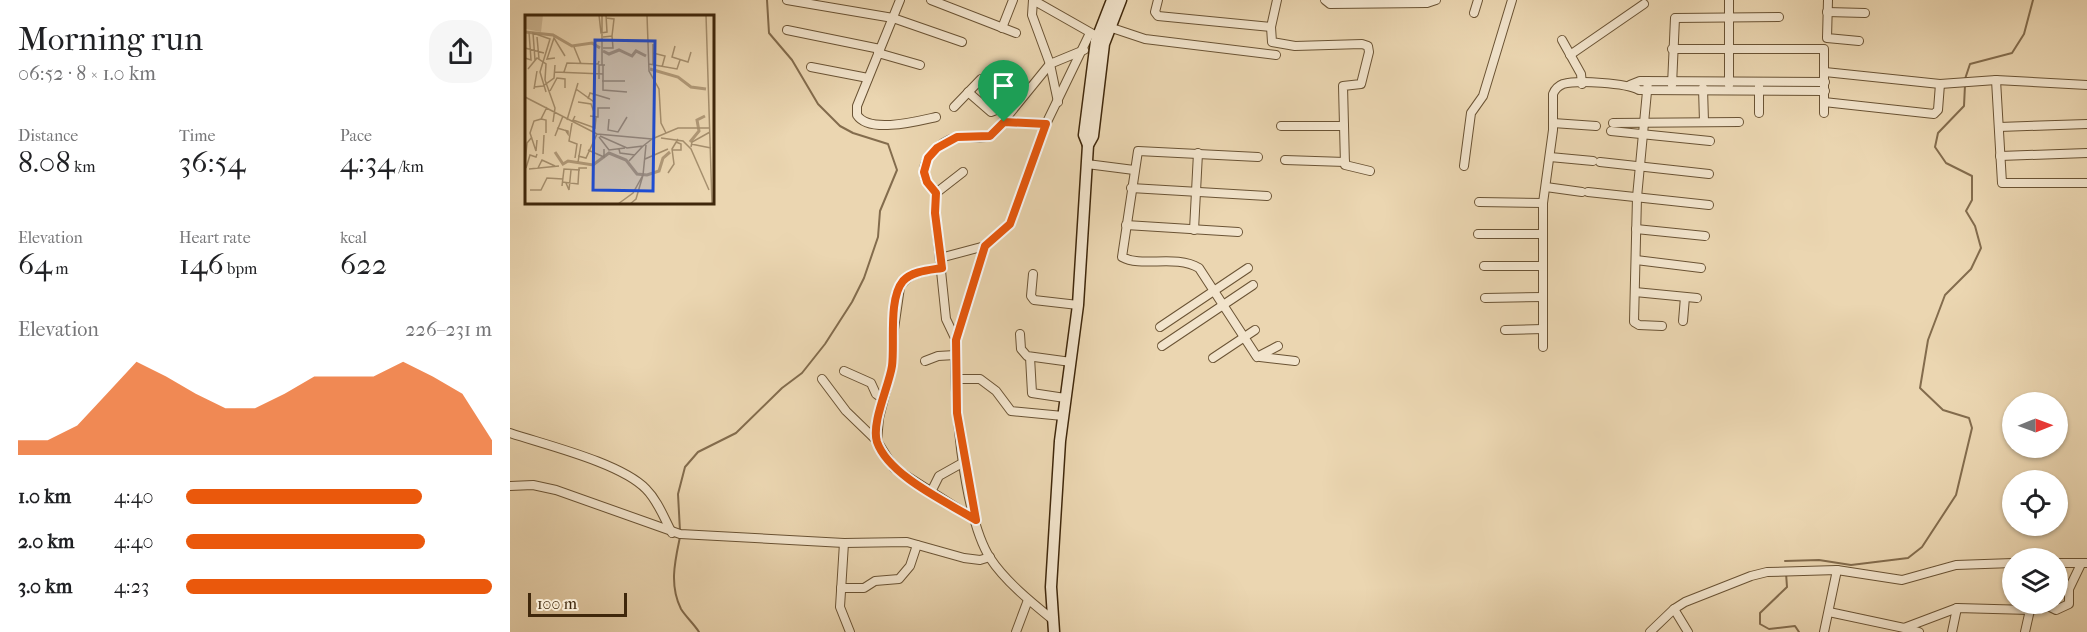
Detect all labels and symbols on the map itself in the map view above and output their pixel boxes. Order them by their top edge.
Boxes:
inset map [525,15,714,204]
pin [978,60,1029,122]
north arrow [2002,392,2068,458]
scale bar [528,590,627,618]

